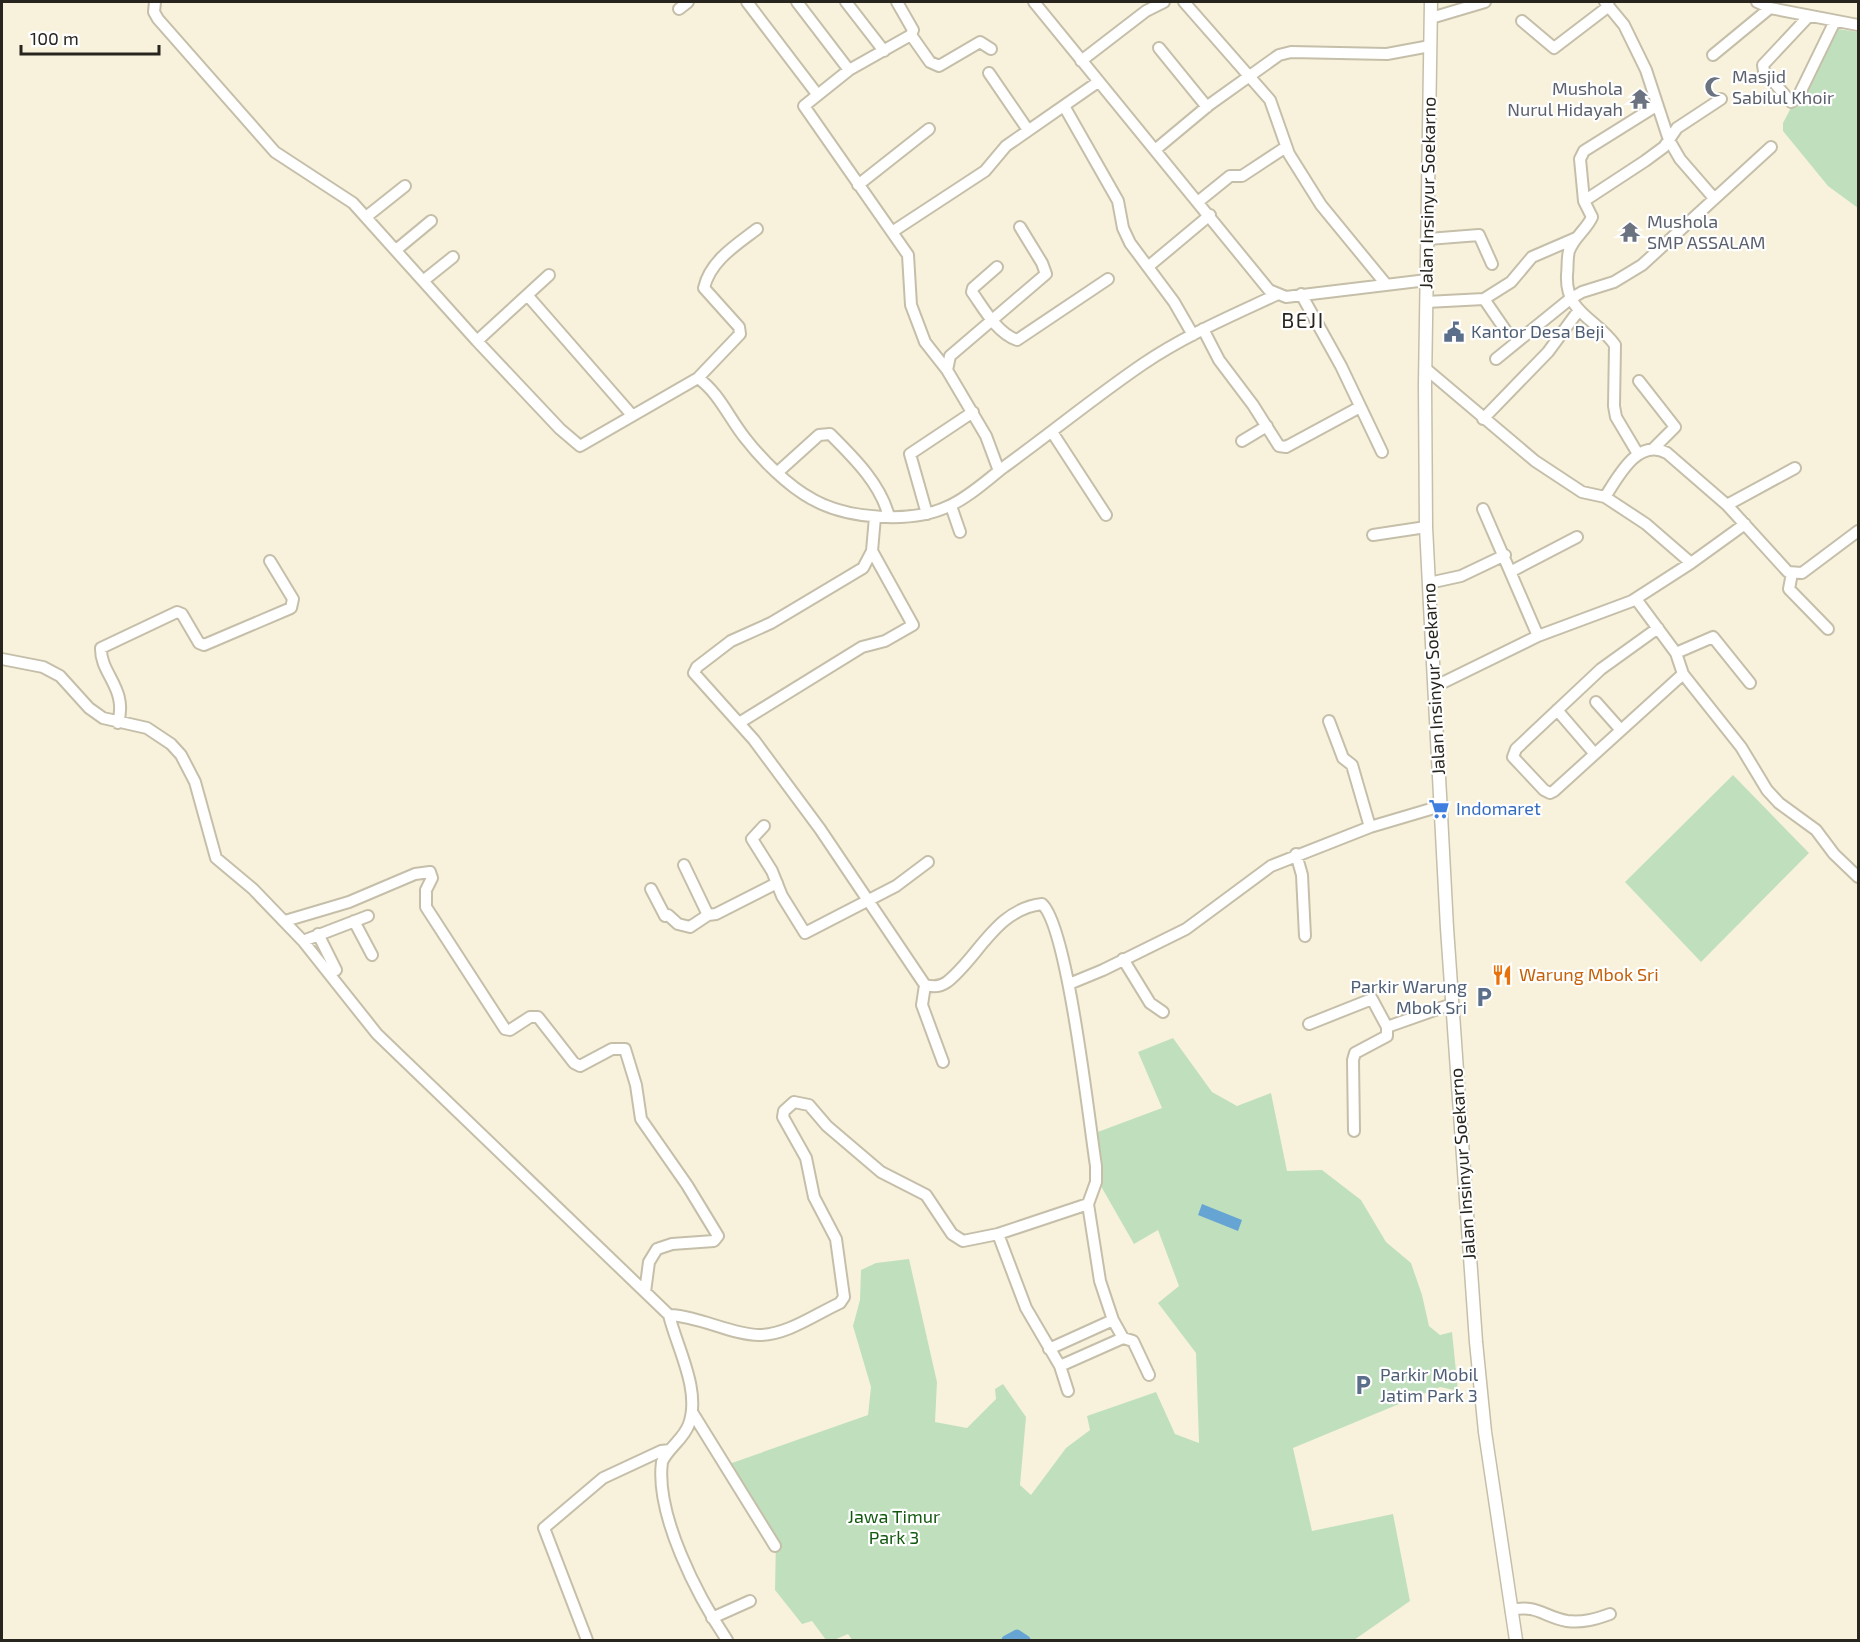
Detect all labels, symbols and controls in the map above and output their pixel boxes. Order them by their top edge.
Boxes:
scale bar [21,18,159,56]
text: 100 m [30,27,79,49]
place label: Masjid Sabilul Khoir [1732,65,1834,108]
mosque icon: Masjid Sabilul Khoir [1703,75,1727,99]
place label: Mushola Nurul Hidayah [1507,77,1623,120]
temple icon: Mushola Nurul Hidayah [1628,87,1652,111]
street label: Jalan Insinyur Soekarno [1414,97,1440,289]
place label: Mushola SMP ASSALAM [1647,210,1766,253]
temple icon: Mushola SMP ASSALAM [1618,220,1642,244]
district label: BEJI [1281,307,1325,332]
public building icon: Kantor Desa Beji [1442,320,1466,344]
place label: Kantor Desa Beji [1471,320,1604,342]
street label: Jalan Insinyur Soekarno [1417,582,1449,776]
supermarket icon: Indomaret [1427,797,1451,821]
place label: Indomaret [1456,797,1541,819]
restaurant icon: Warung Mbok Sri [1490,963,1514,987]
place label: Warung Mbok Sri [1519,963,1659,985]
place label: Parkir Warung Mbok Sri [1350,975,1467,1018]
parking icon: Parkir Warung Mbok Sri [1472,985,1496,1009]
street label: Jalan Insinyur Soekarno [1444,1067,1480,1261]
place label: Parkir Mobil Jatim Park 3 [1380,1363,1479,1406]
parking icon: Parkir Mobil Jatim Park 3 [1351,1373,1375,1397]
park label: Jawa Timur Park 3 [848,1505,940,1548]

